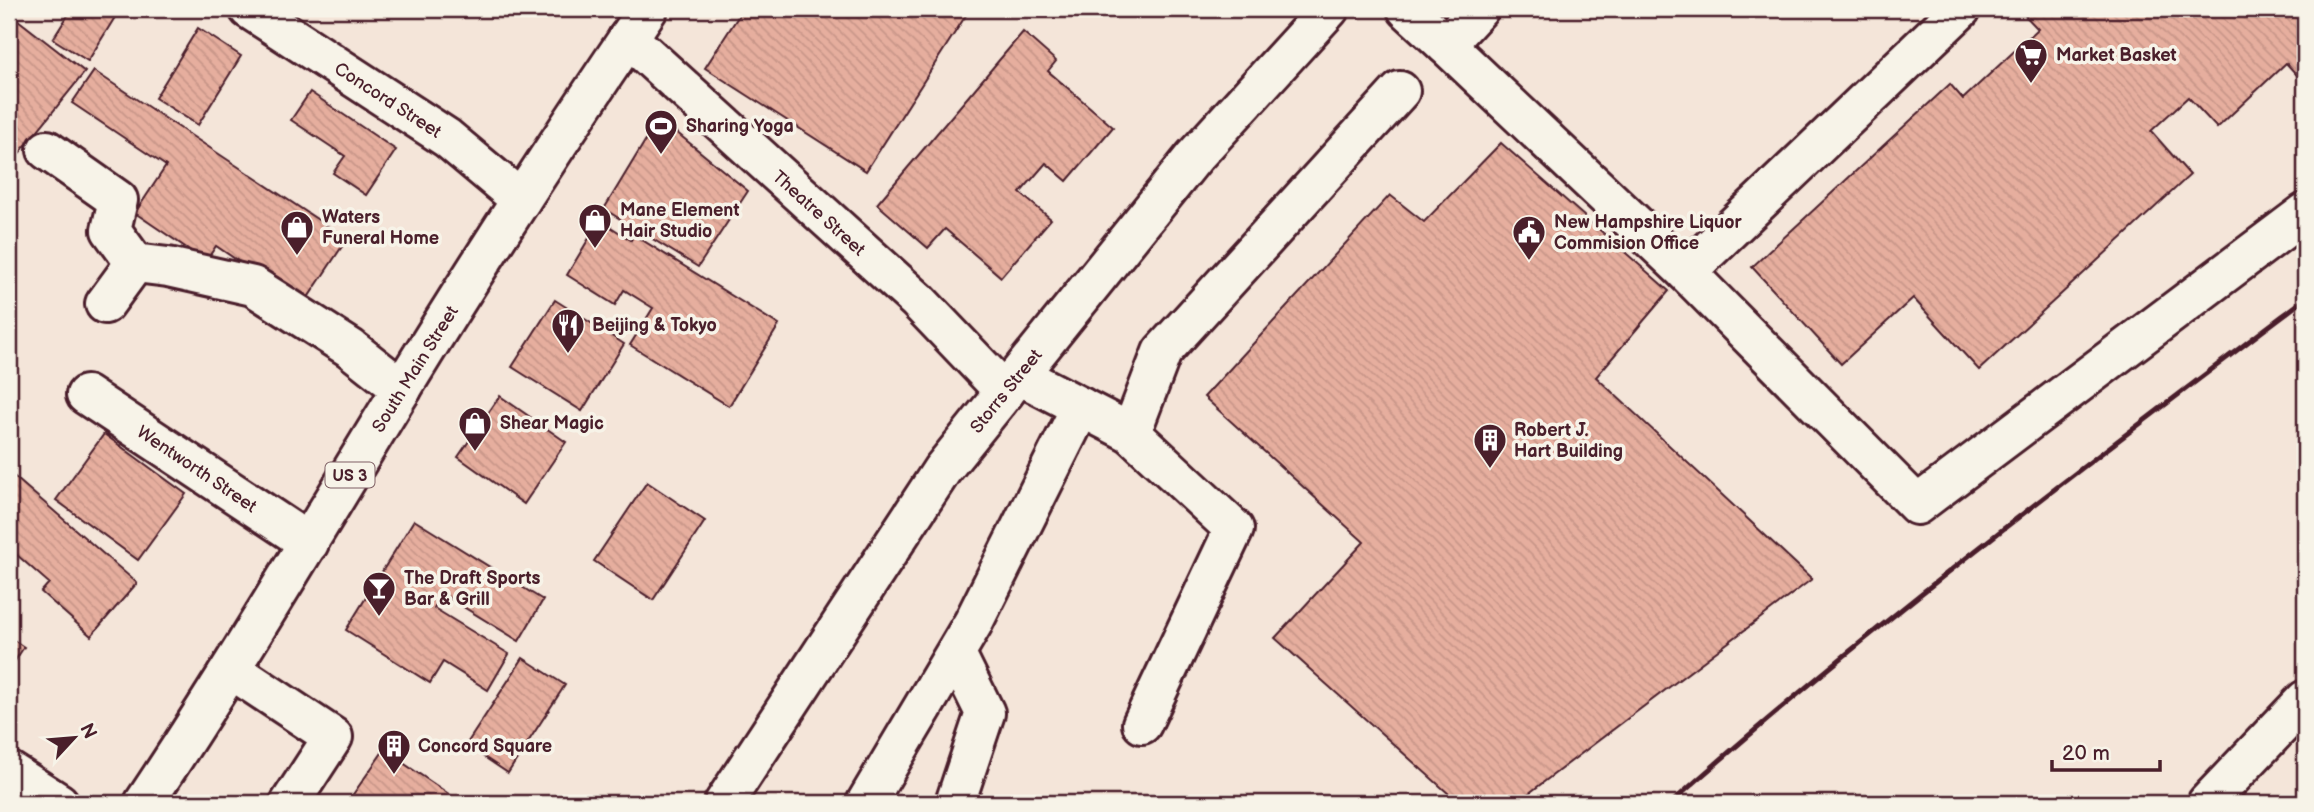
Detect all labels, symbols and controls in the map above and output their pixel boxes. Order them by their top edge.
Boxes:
supermarket icon: Market Basket [2012,36,2050,85]
place label: Market Basket [2056,45,2177,66]
street label: Concord Street [330,58,446,143]
sports icon: Sharing Yoga [642,107,680,156]
place label: Sharing Yoga [686,116,794,137]
street label: Theatre Street [768,166,870,261]
place label: Mane Element Hair Studio [620,200,739,242]
shop icon: Mane Element Hair Studio [576,201,614,250]
place label: Waters Funeral Home [322,207,439,249]
shop icon: Waters Funeral Home [278,208,316,257]
place label: New Hampshire Liquor Commision Office [1554,212,1742,254]
public building icon: New Hampshire Liquor Commision Office [1510,213,1548,262]
street label: South Main Street [368,302,463,436]
restaurant icon: Beijing & Tokyo [549,306,587,355]
place label: Beijing & Tokyo [592,315,717,336]
street label: Storrs Street [966,345,1047,438]
shop icon: Shear Magic [456,404,494,453]
place label: Shear Magic [500,413,604,434]
place label: Robert J. Hart Building [1514,420,1623,462]
building icon: Robert J. Hart Building [1471,421,1509,470]
street label: Wentworth Street [133,422,261,518]
road number: US 3 [326,462,374,488]
place label: The Draft Sports Bar & Grill [404,568,540,610]
bar icon: The Draft Sports Bar & Grill [360,569,398,618]
north arrow [38,704,108,774]
text: N [74,720,101,743]
building icon: Concord Square [375,727,413,776]
scale bar [2052,728,2160,772]
place label: Concord Square [418,736,552,757]
text: 20 m [2062,741,2110,766]

